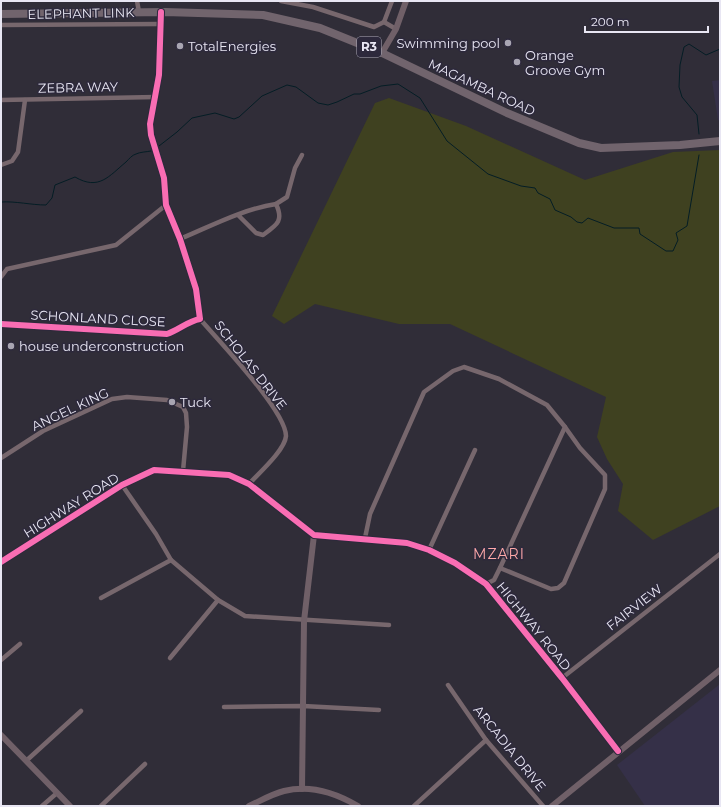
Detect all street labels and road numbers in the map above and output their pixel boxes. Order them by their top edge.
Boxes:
street label: ELEPHANT LINK [27,4,135,22]
road number: R3 [357,37,381,57]
street label: MAGAMBA ROAD [426,55,538,119]
street label: ZEBRA WAY [38,78,119,96]
street label: SCHONLAND CLOSE [30,306,166,330]
street label: SCHOLAS DRIVE [211,317,291,413]
street label: ANGEL KING [29,384,111,434]
street label: HIGHWAY ROAD [20,469,122,541]
street label: HIGHWAY ROAD [493,578,575,674]
street label: FAIRVIEW [603,580,665,634]
street label: ARCADIA DRIVE [470,702,550,794]

